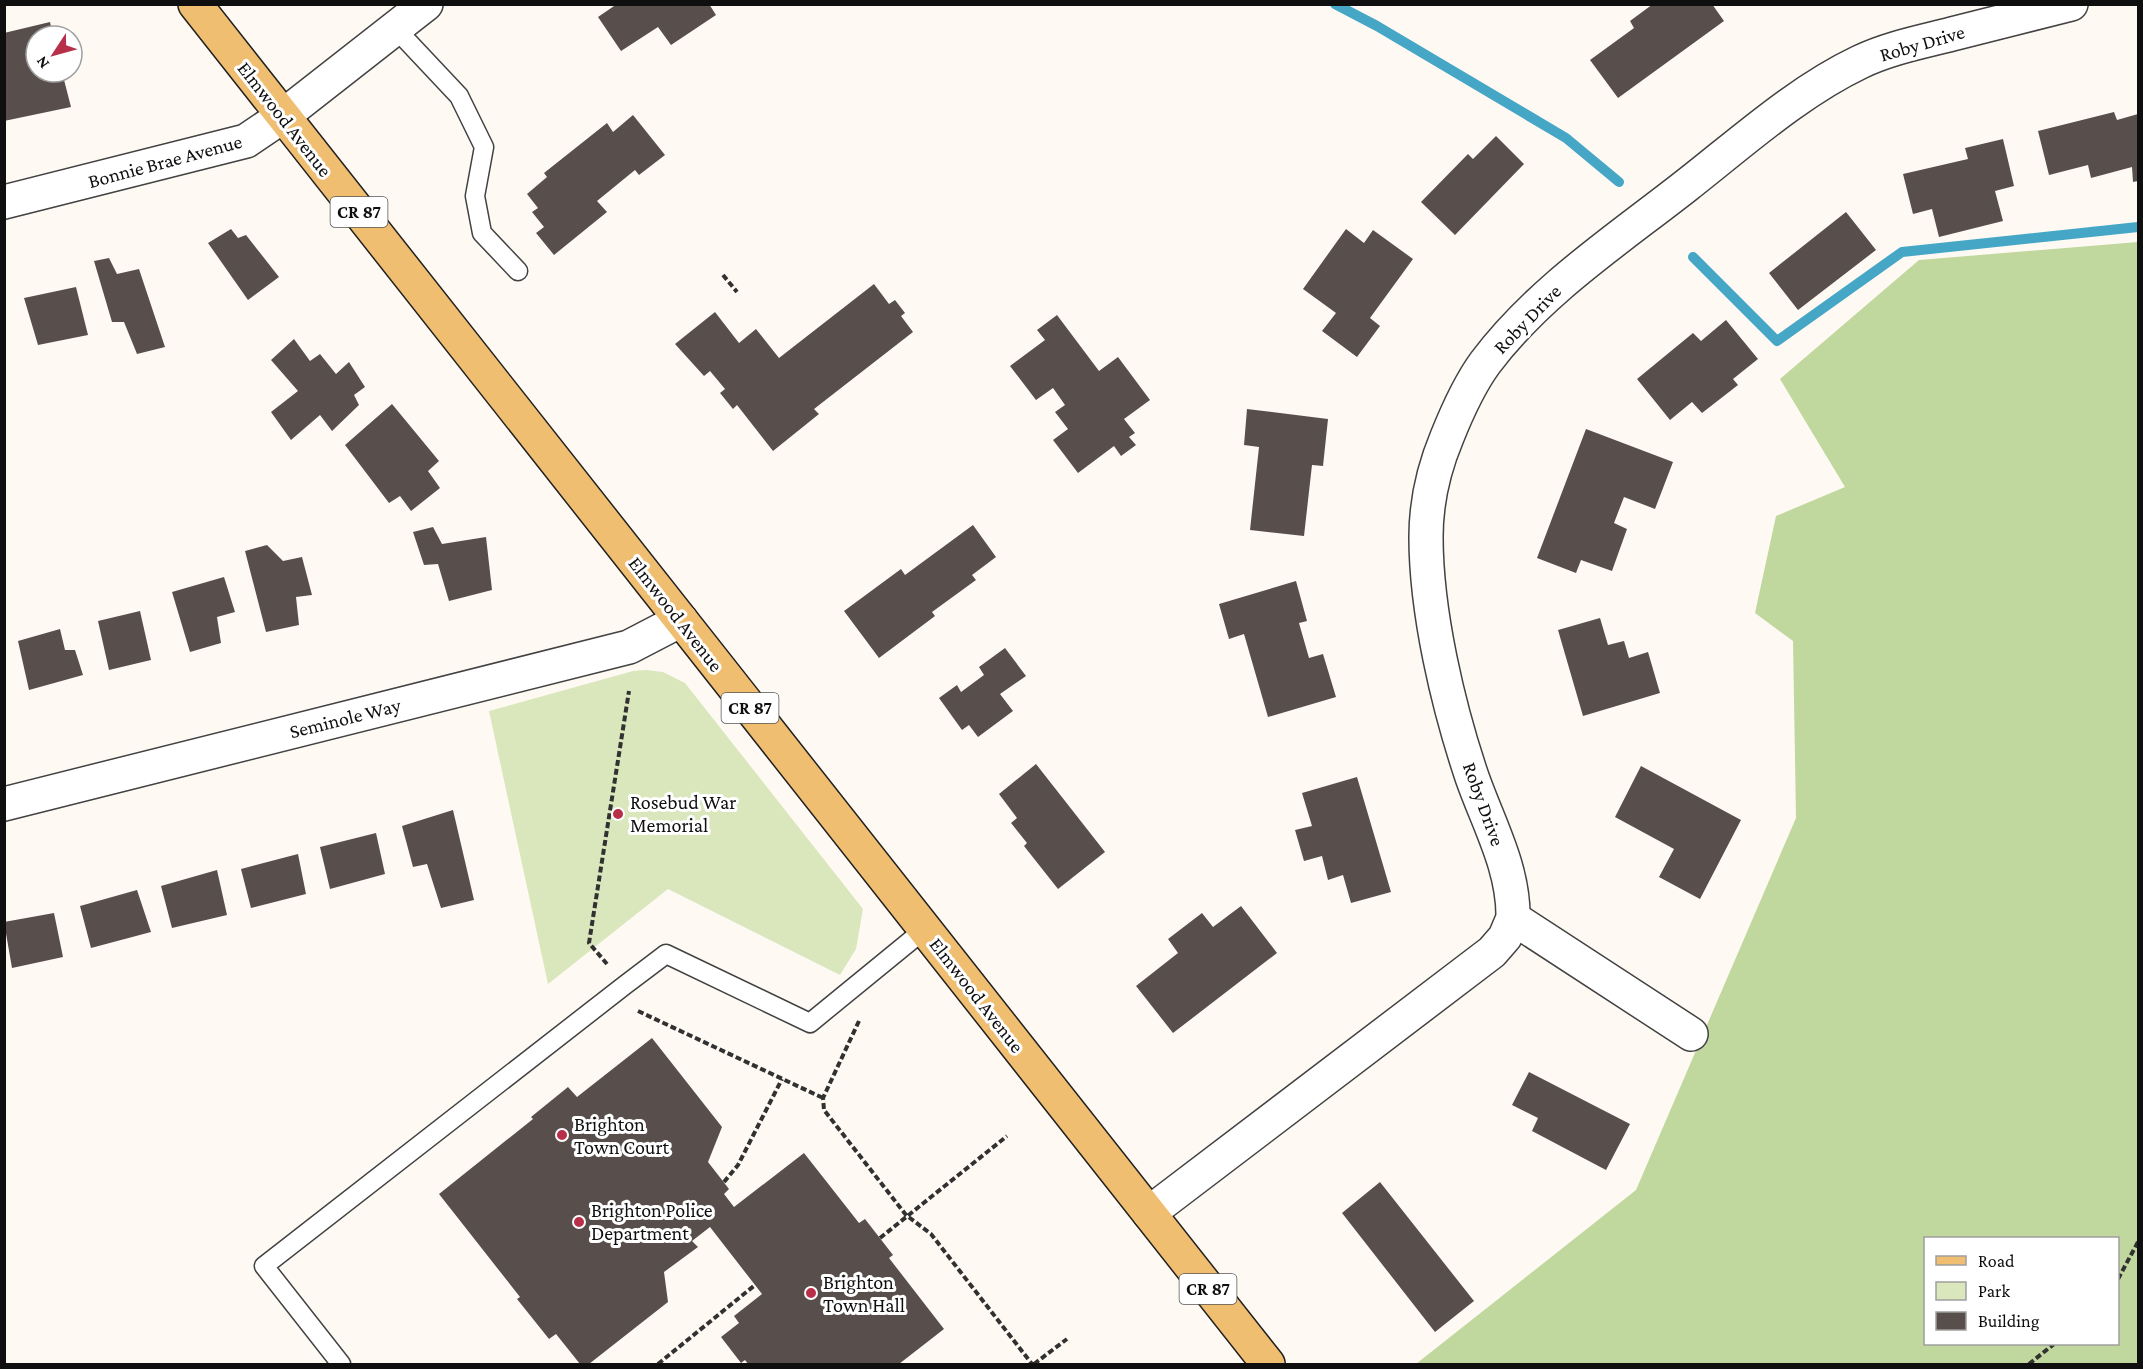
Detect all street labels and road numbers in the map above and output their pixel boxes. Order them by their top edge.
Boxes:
street label: Roby Drive [1877,20,1968,67]
street label: Elmwood Avenue [233,57,337,181]
street label: Bonnie Brae Avenue [86,130,245,192]
road number: CR 87 [330,197,388,227]
street label: Roby Drive [1489,280,1566,359]
street label: Elmwood Avenue [624,552,728,676]
street label: Seminole Way [287,693,404,743]
road number: CR 87 [722,693,778,723]
street label: Roby Drive [1458,759,1509,849]
street label: Elmwood Avenue [925,933,1029,1057]
road number: CR 87 [1180,1274,1236,1304]

